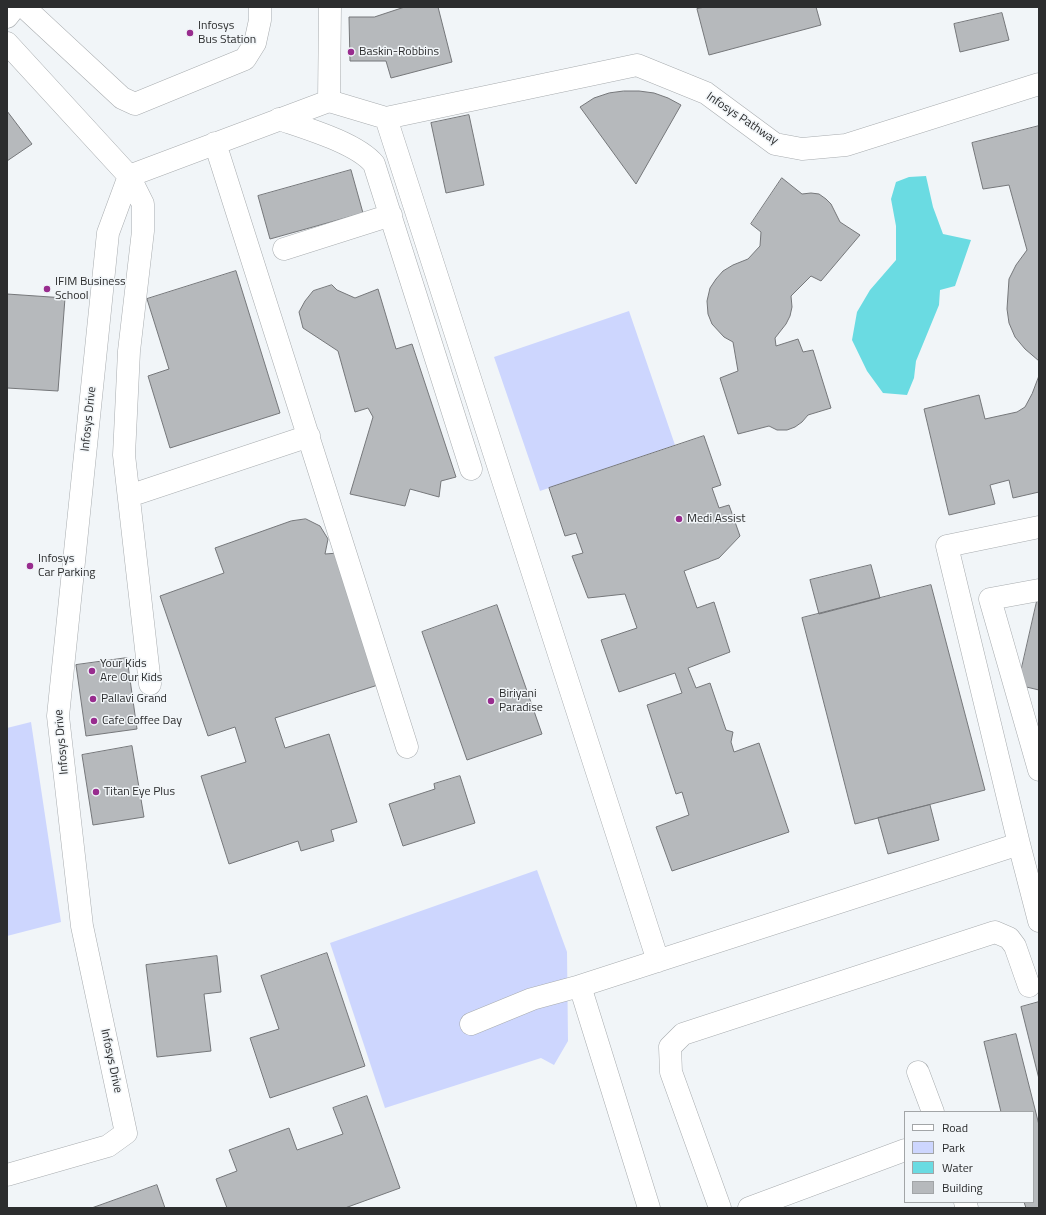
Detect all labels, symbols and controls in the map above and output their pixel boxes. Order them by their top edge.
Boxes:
place label: Infosys Bus Station [198,19,256,47]
marker: Infosys Bus Station [185,28,195,38]
place label: Baskin-Robbins [359,45,439,59]
marker: Baskin-Robbins [346,47,356,57]
street label: Infosys Pathway [703,90,781,148]
place label: IFIM Business School [55,275,126,303]
marker: IFIM Business School [42,284,52,294]
street label: Infosys Drive [78,386,100,452]
place label: Medi Assist [687,512,745,526]
marker: Medi Assist [674,514,684,524]
place label: Infosys Car Parking [38,552,96,580]
marker: Infosys Car Parking [25,561,35,571]
place label: Your Kids Are Our Kids [100,657,162,685]
marker: Your Kids Are Our Kids [87,666,97,676]
place label: Biriyani Paradise [499,687,543,715]
place label: Pallavi Grand [101,692,167,706]
marker: Pallavi Grand [88,694,98,704]
marker: Biriyani Paradise [486,696,496,706]
street label: Infosys Drive [52,709,72,775]
place label: Cafe Coffee Day [102,714,182,728]
marker: Cafe Coffee Day [89,716,99,726]
place label: Titan Eye Plus [104,785,175,799]
marker: Titan Eye Plus [91,787,101,797]
street label: Infosys Drive [97,1028,125,1094]
legend [904,1111,1034,1203]
text: Road [942,1118,968,1137]
text: Park [942,1138,965,1157]
text: Water [942,1158,973,1177]
text: Building [942,1178,983,1197]

